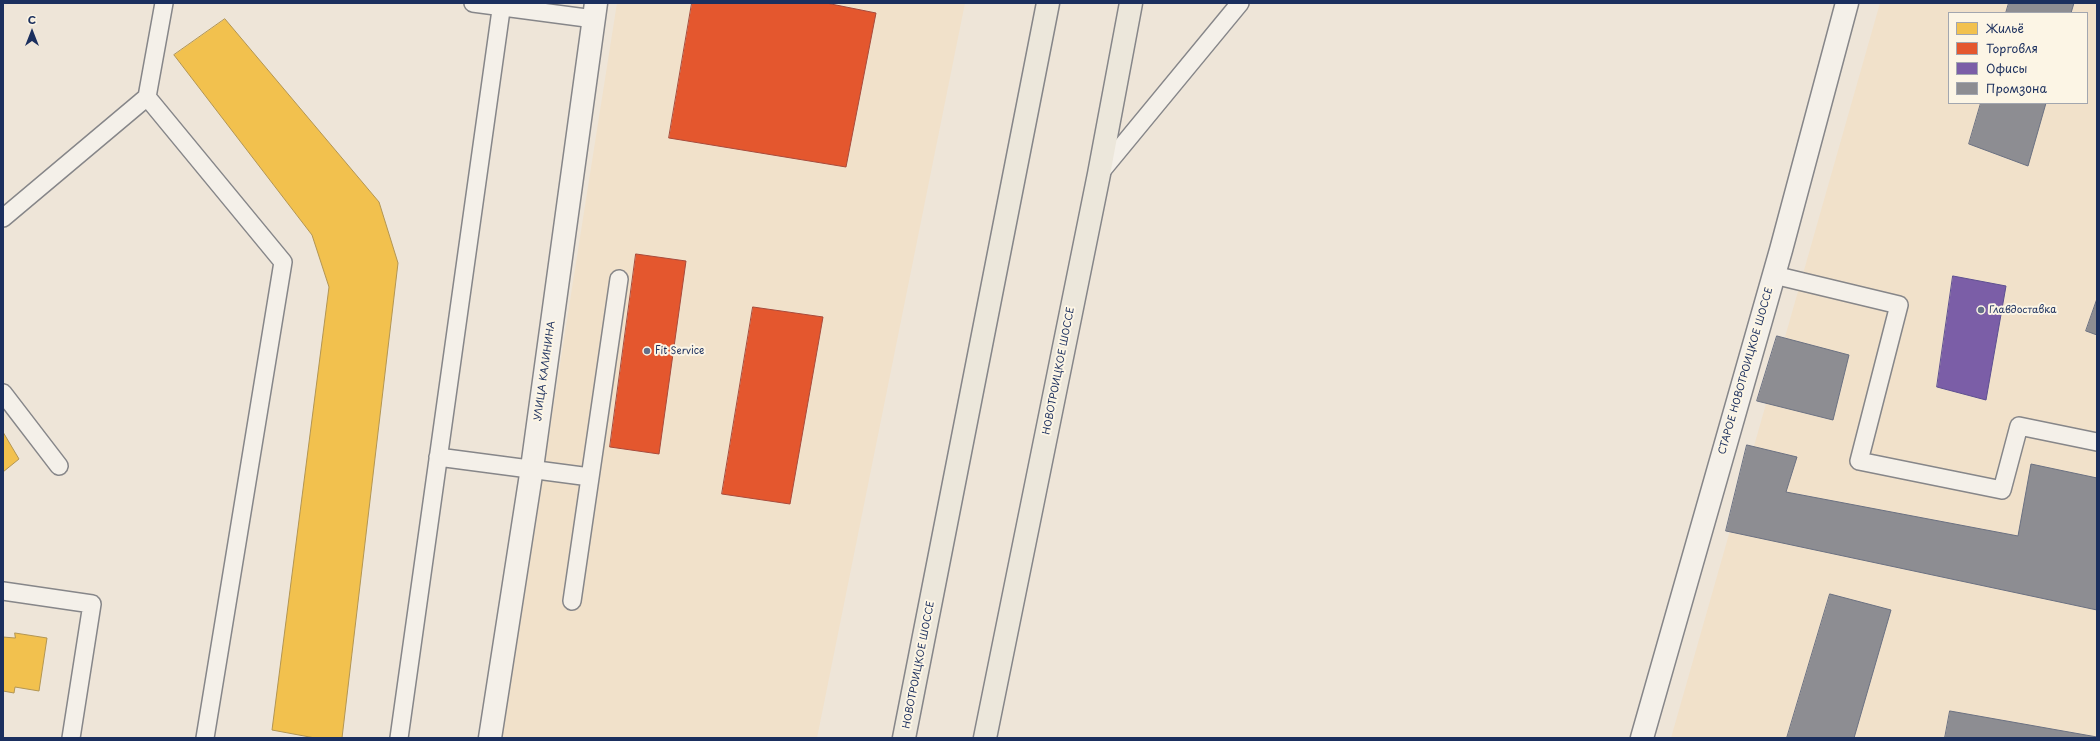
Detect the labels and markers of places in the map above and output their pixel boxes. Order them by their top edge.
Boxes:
place label: Главдоставка [1989,304,2056,316]
marker: Главдоставка [1976,305,1986,315]
place label: Fit Service [655,345,704,357]
marker: Fit Service [642,346,652,356]

